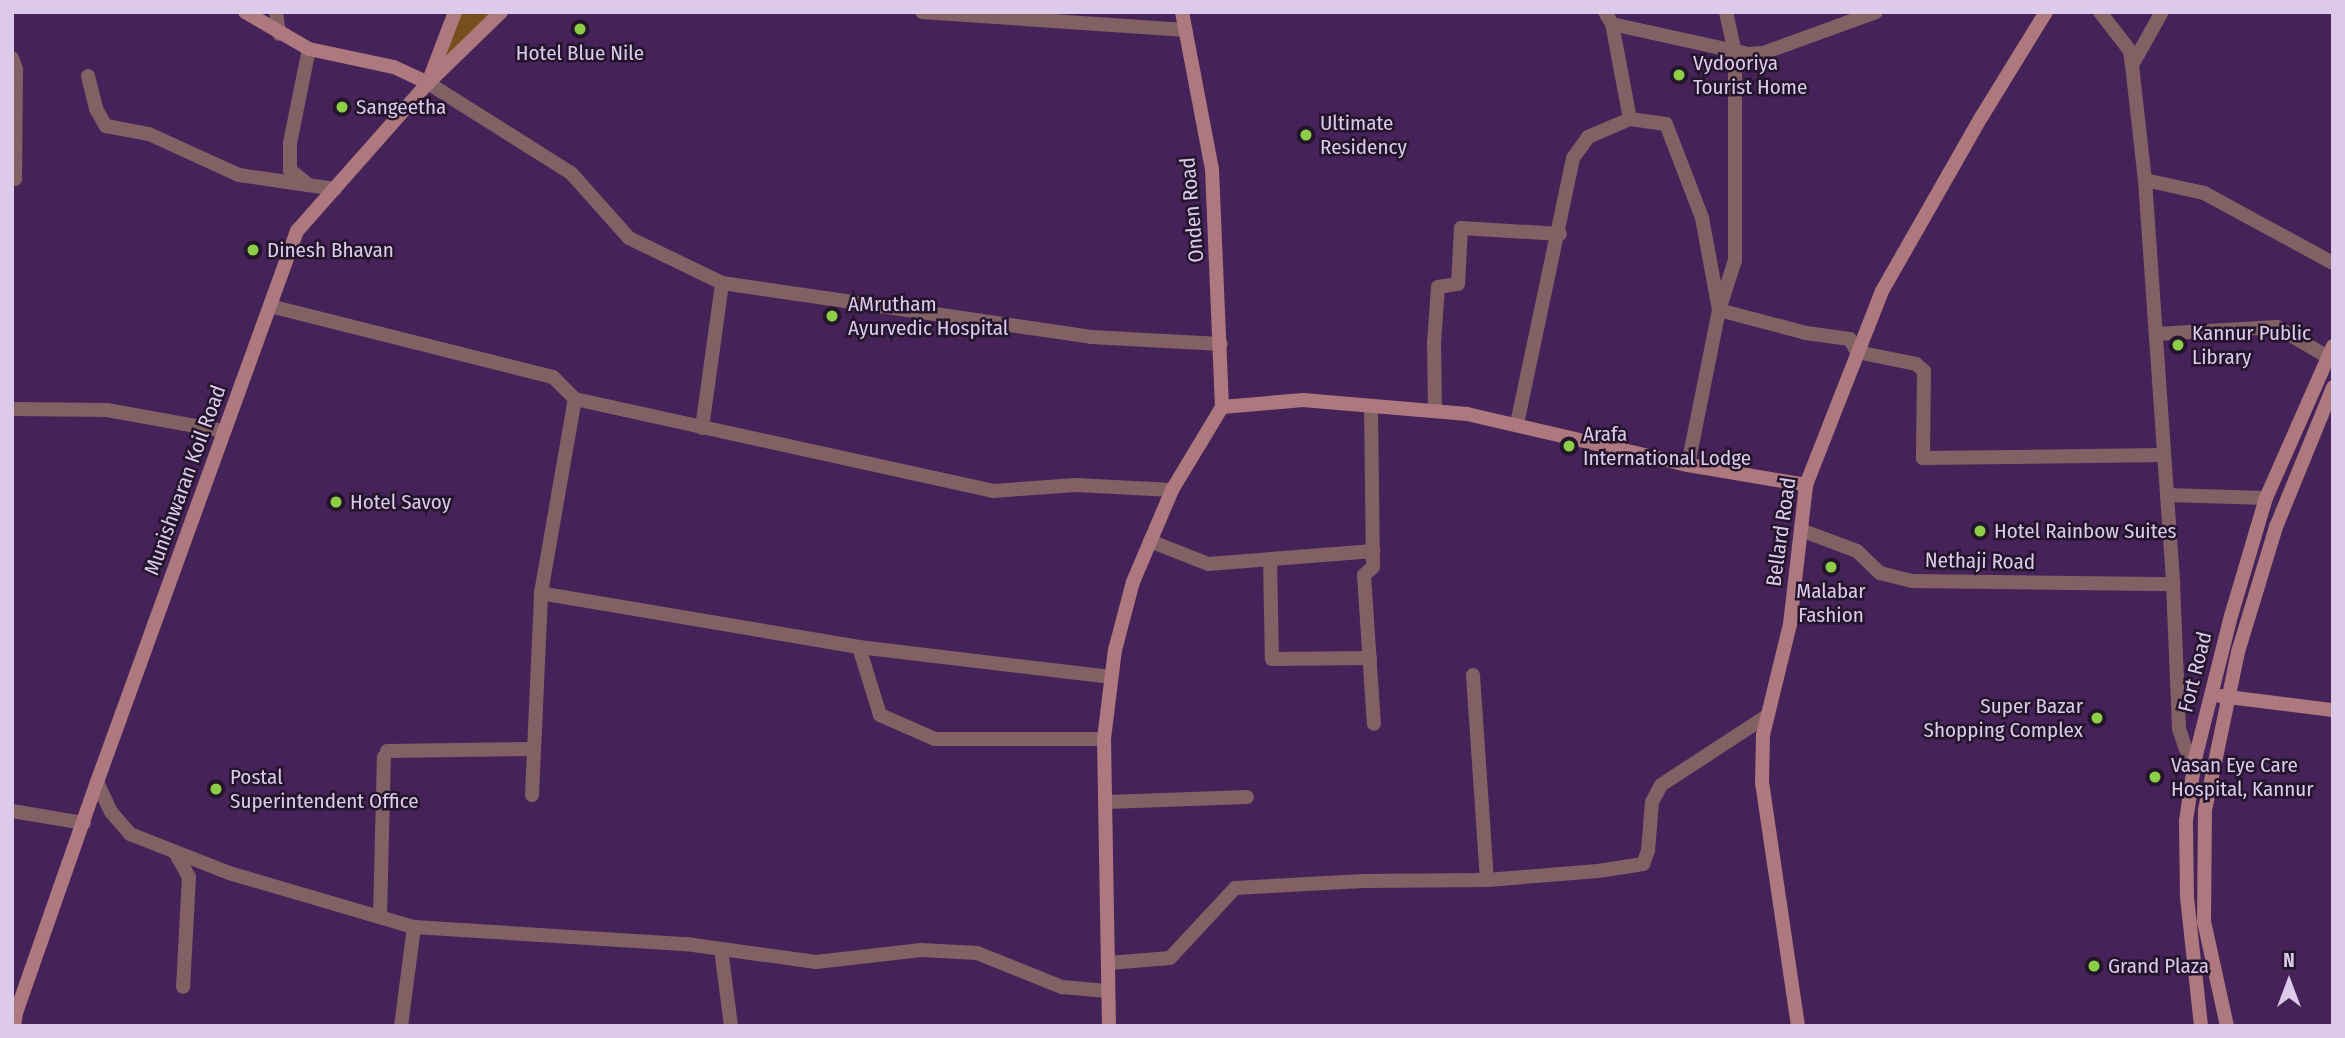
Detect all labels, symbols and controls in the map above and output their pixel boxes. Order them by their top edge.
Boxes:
marker: Hotel Blue Nile [572,21,588,37]
place label: Hotel Blue Nile [516,40,644,66]
place label: Vydooriya Tourist Home [1693,50,1807,100]
marker: Vydooriya Tourist Home [1671,67,1687,83]
place label: Sangeetha [356,94,446,120]
marker: Sangeetha [334,99,350,115]
place label: Ultimate Residency [1320,110,1407,160]
marker: Ultimate Residency [1298,127,1314,143]
street label: Onden Road [1175,156,1209,264]
place label: Dinesh Bhavan [267,237,394,263]
marker: Dinesh Bhavan [245,242,261,258]
place label: AMrutham Ayurvedic Hospital [848,291,1008,341]
marker: AMrutham Ayurvedic Hospital [822,306,842,326]
place label: Kannur Public Library [2192,320,2311,370]
marker: Kannur Public Library [2170,337,2186,353]
street label: Munishwaran Koil Road [139,382,231,578]
place label: Arafa International Lodge [1583,421,1751,471]
marker: Arafa International Lodge [1561,438,1577,454]
street label: Bellard Road [1761,476,1801,588]
place label: Hotel Savoy [350,489,451,515]
marker: Hotel Savoy [328,494,344,510]
place label: Hotel Rainbow Suites [1994,518,2177,544]
marker: Hotel Rainbow Suites [1972,523,1988,539]
street label: Nethaji Road [1925,547,2035,575]
marker: Malabar Fashion [1823,559,1839,575]
place label: Malabar Fashion [1796,578,1866,628]
street label: Fort Road [2173,629,2217,715]
place label: Super Bazar Shopping Complex [1924,693,2083,743]
marker: Super Bazar Shopping Complex [2089,710,2105,726]
place label: Vasan Eye Care Hospital, Kannur [2171,752,2314,802]
place label: Postal Superintendent Office [230,764,419,814]
marker: Vasan Eye Care Hospital, Kannur [2145,767,2165,787]
marker: Postal Superintendent Office [208,781,224,797]
north arrow [2254,947,2324,1017]
text: N [2283,949,2295,972]
place label: Grand Plaza [2108,953,2209,979]
marker: Grand Plaza [2086,958,2102,974]

